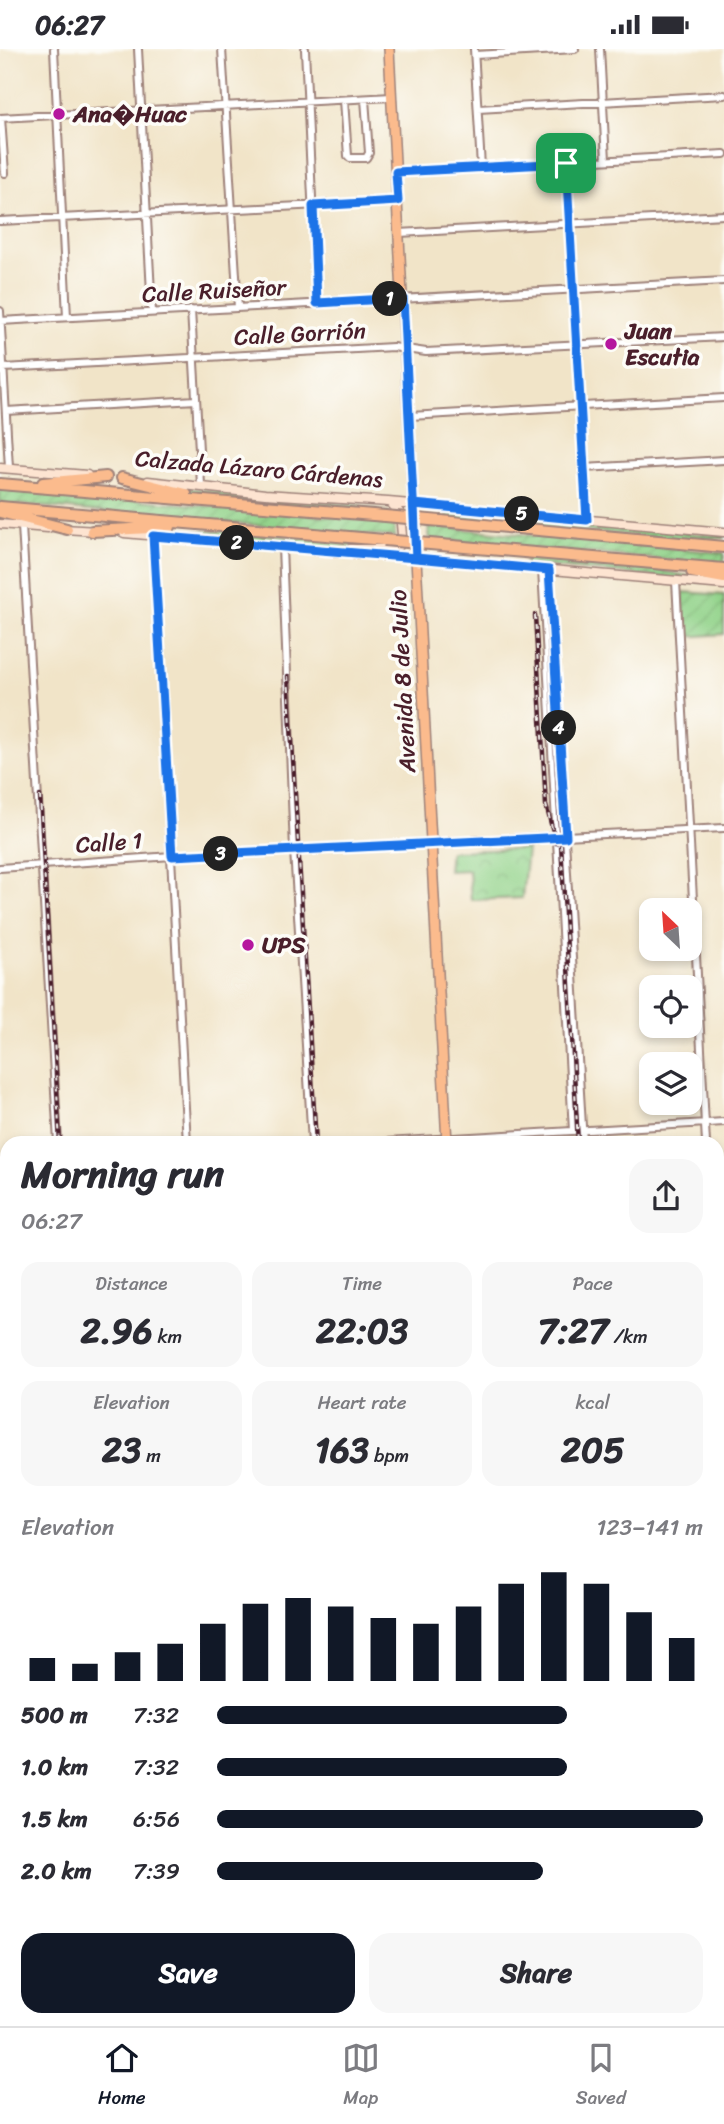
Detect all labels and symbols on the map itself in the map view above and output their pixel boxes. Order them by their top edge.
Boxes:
place label: Ana�Huac [72,94,187,135]
marker: Ana�Huac [51,106,67,122]
pin [536,133,596,193]
street label: Calle Ruiseñor [141,267,288,315]
pin: 1 [372,281,408,317]
street label: Calle Gorrión [233,310,367,358]
place label: Juan Escutia [623,311,700,378]
marker: Juan Escutia [603,336,619,352]
street label: Calzada Lázaro Cárdenas [134,438,385,500]
pin: 5 [504,497,540,531]
pin: 2 [219,525,254,561]
street label: Avenida 8 de Julio [378,588,428,775]
pin: 4 [542,711,576,745]
street label: Calle 1 [74,820,144,866]
pin: 3 [204,837,238,871]
north arrow [639,898,702,961]
place label: UPS [262,925,306,966]
marker: UPS [240,937,256,953]

